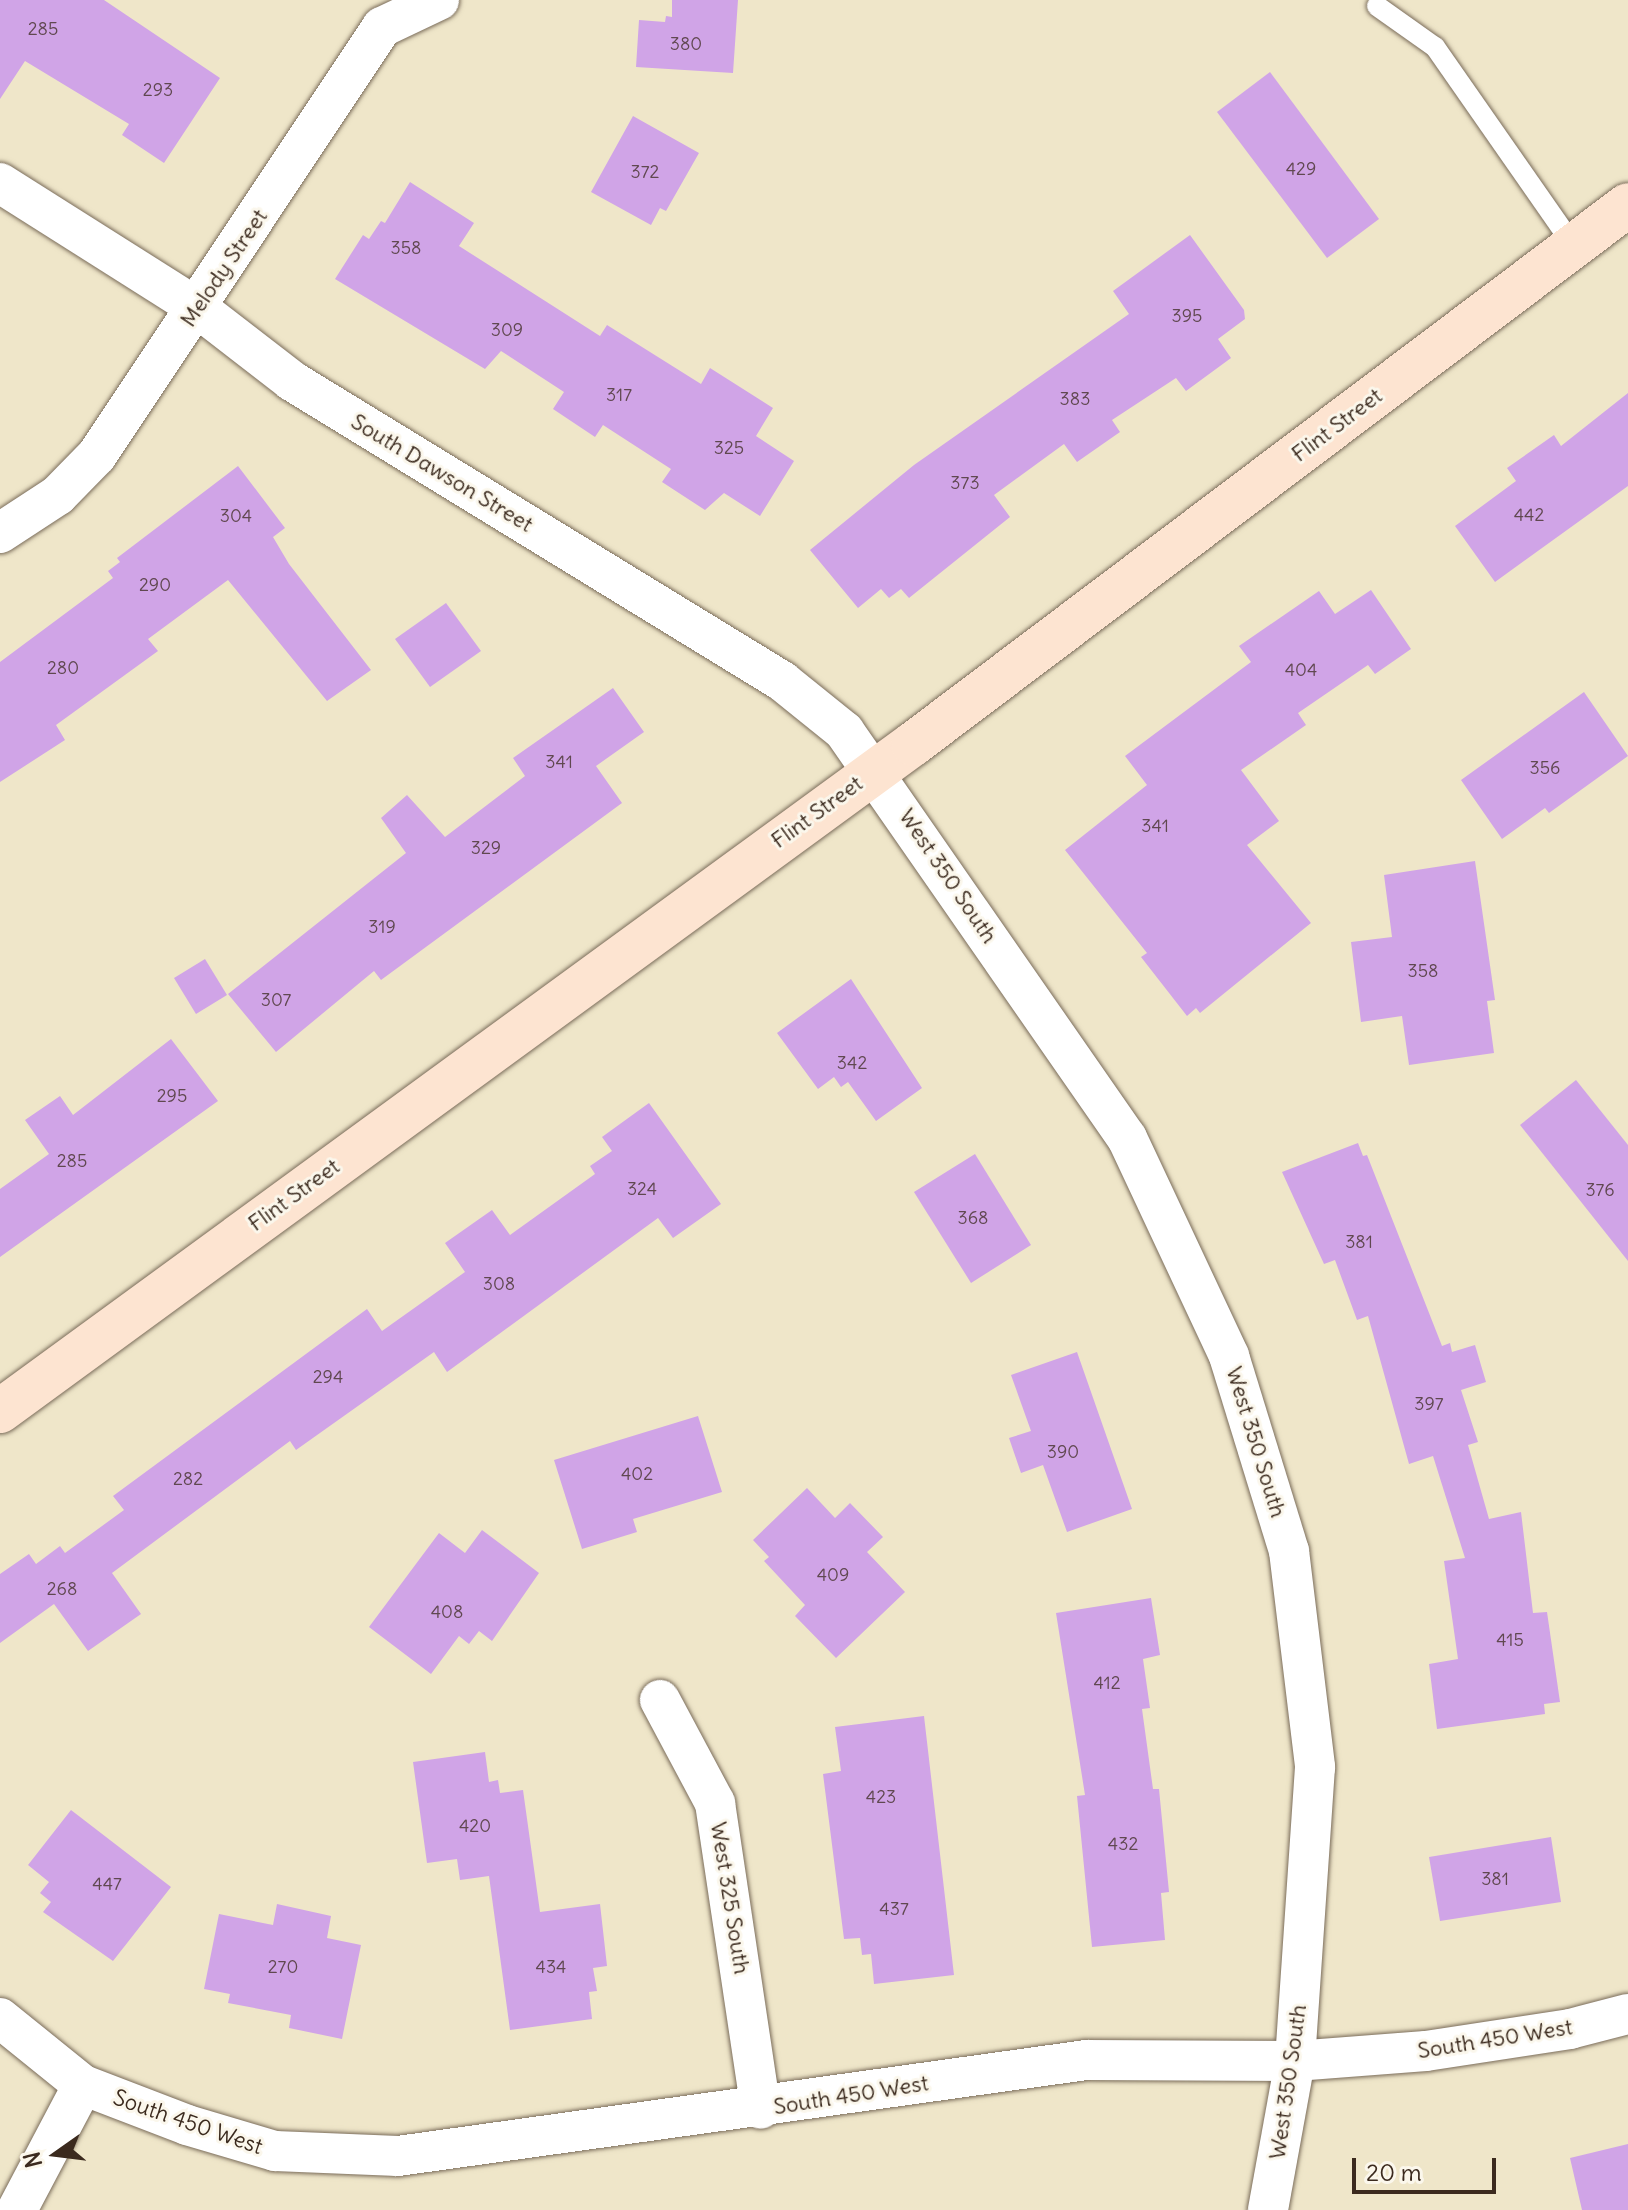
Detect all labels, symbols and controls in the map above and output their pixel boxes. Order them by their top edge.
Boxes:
house number: 285 [28,18,58,40]
house number: 380 [670,33,702,55]
house number: 293 [143,79,173,101]
house number: 429 [1286,158,1316,180]
house number: 372 [631,161,659,183]
street label: Melody Street [175,204,273,332]
house number: 358 [391,237,421,259]
house number: 395 [1172,305,1202,327]
house number: 309 [491,319,523,341]
street label: Flint Street [1287,382,1387,468]
house number: 317 [606,384,632,406]
house number: 383 [1060,388,1090,410]
street label: South Dawson Street [346,408,538,538]
house number: 325 [714,437,744,459]
house number: 373 [950,472,980,494]
house number: 442 [1514,504,1544,526]
house number: 304 [220,505,252,527]
house number: 290 [139,574,171,596]
house number: 280 [47,657,79,679]
house number: 404 [1285,659,1317,681]
house number: 341 [545,751,573,773]
house number: 356 [1530,757,1560,779]
street label: Flint Street [766,770,868,854]
street label: West 350 South [893,804,1003,948]
house number: 341 [1141,815,1169,837]
house number: 329 [471,837,501,859]
house number: 319 [368,916,396,938]
house number: 358 [1408,960,1438,982]
house number: 307 [261,989,291,1011]
house number: 342 [837,1052,867,1074]
house number: 295 [157,1085,187,1107]
house number: 285 [57,1150,87,1172]
street label: Flint Street [243,1153,345,1237]
house number: 324 [627,1178,657,1200]
house number: 376 [1585,1179,1615,1201]
house number: 368 [958,1207,988,1229]
house number: 381 [1345,1231,1373,1253]
house number: 308 [483,1273,515,1295]
street label: West 350 South [1221,1363,1291,1521]
house number: 294 [313,1366,343,1388]
house number: 397 [1414,1393,1444,1415]
house number: 390 [1047,1441,1079,1463]
house number: 402 [621,1463,653,1485]
house number: 282 [173,1468,203,1490]
house number: 409 [817,1564,849,1586]
house number: 268 [47,1578,77,1600]
house number: 408 [431,1601,463,1623]
house number: 415 [1496,1629,1524,1651]
house number: 412 [1093,1672,1121,1694]
house number: 423 [866,1786,896,1808]
house number: 420 [459,1815,491,1837]
street label: West 325 South [705,1820,755,1976]
house number: 432 [1108,1833,1138,1855]
house number: 381 [1481,1868,1509,1890]
house number: 447 [92,1873,122,1895]
house number: 437 [879,1898,909,1920]
house number: 270 [268,1956,298,1978]
house number: 434 [535,1956,567,1978]
street label: West 350 South [1264,2003,1312,2161]
street label: South 450 West [1416,2014,1574,2064]
street label: South 450 West [772,2070,930,2120]
street label: South 450 West [110,2084,266,2160]
north arrow [16,2114,96,2194]
scale bar [1356,2142,1500,2192]
text: N [17,2149,48,2171]
text: 20 m [1366,2157,1422,2187]

